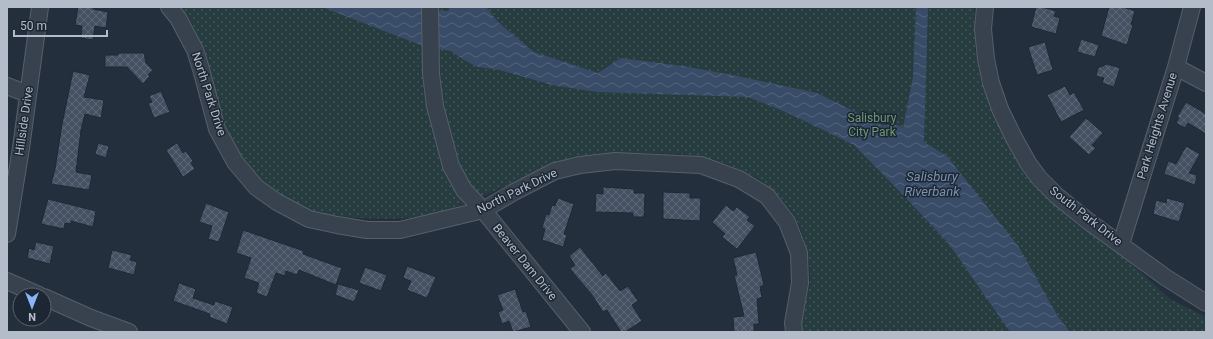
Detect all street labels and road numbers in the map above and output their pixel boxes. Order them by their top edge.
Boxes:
street label: North Park Drive [189,50,229,138]
street label: Park Heights Avenue [1134,71,1180,181]
street label: Hillside Drive [12,86,36,156]
street label: North Park Drive [475,166,559,216]
street label: South Park Drive [1047,183,1125,249]
street label: Beaver Dam Drive [490,221,560,303]

